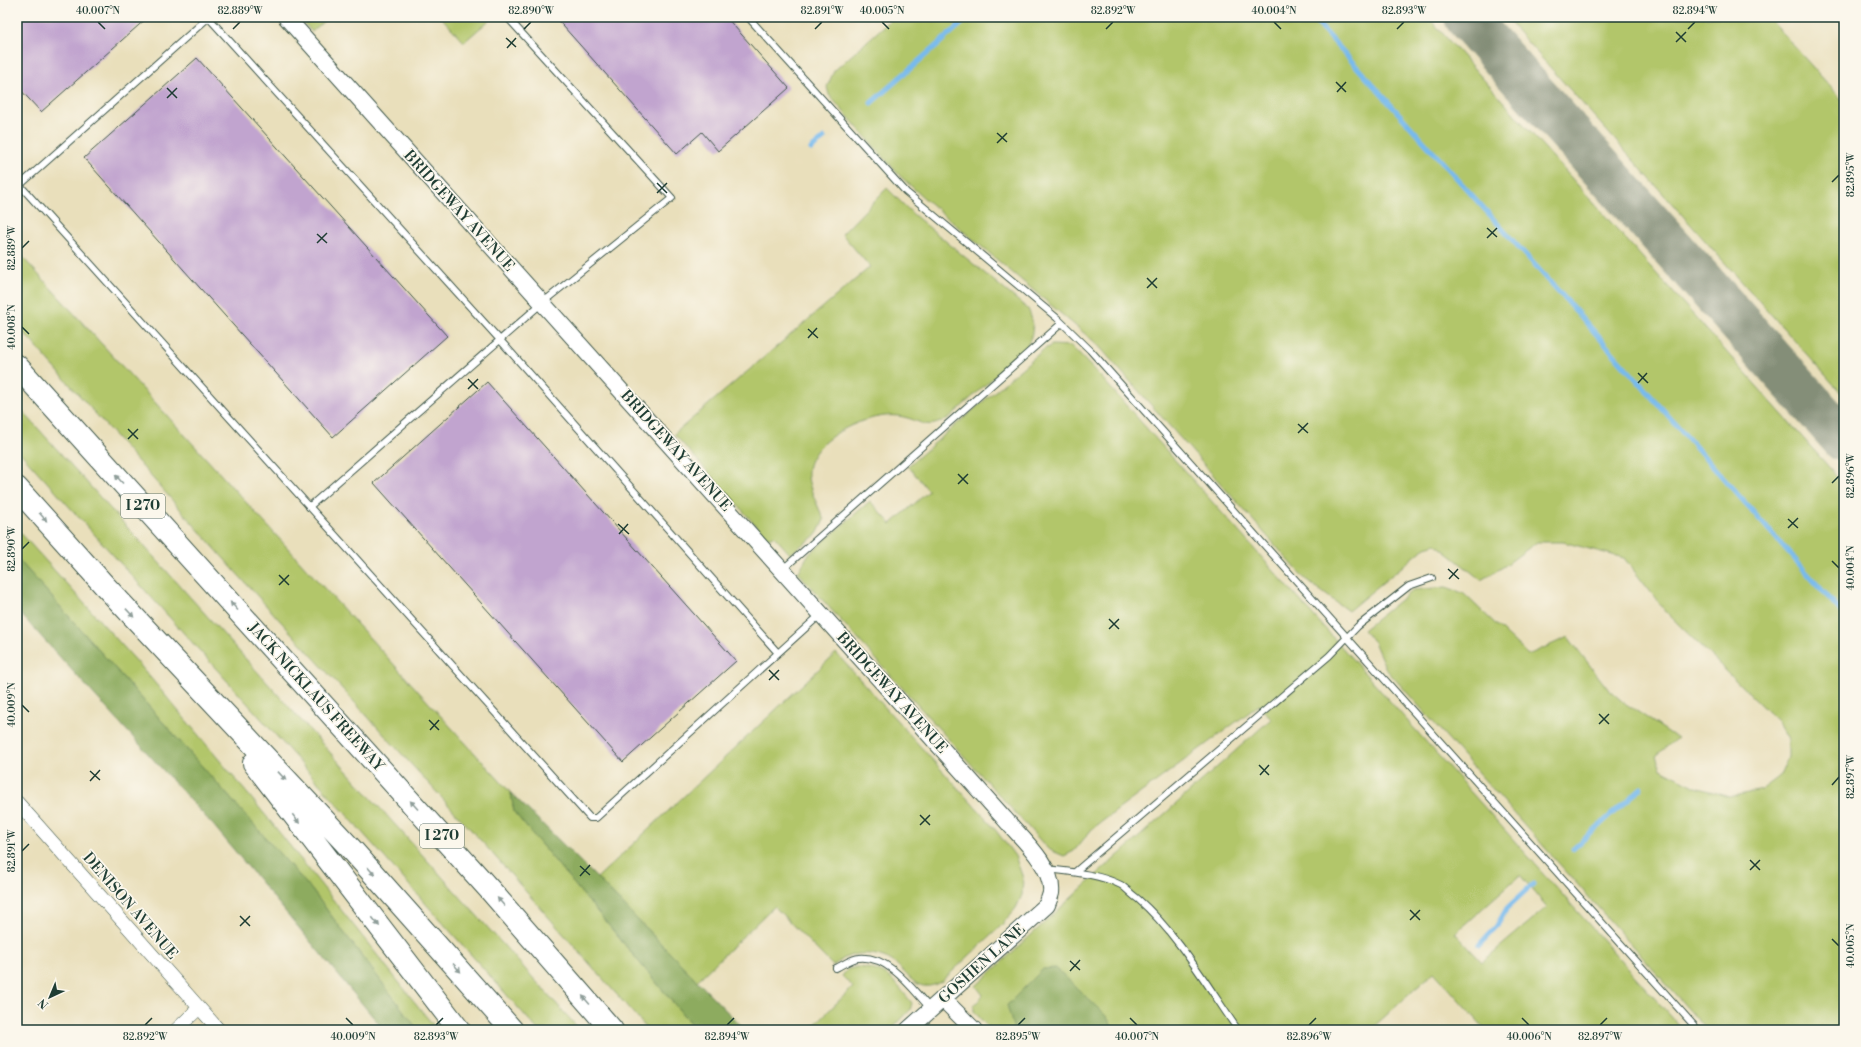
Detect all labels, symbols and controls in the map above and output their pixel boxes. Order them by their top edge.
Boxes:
text: 40.007°N [76,5,121,17]
text: 82.889°W [217,5,263,17]
text: 82.890°W [508,5,555,17]
text: 82.891°W [801,5,844,17]
text: 40.005°N [860,5,905,17]
text: 82.892°W [1091,5,1136,17]
text: 40.004°N [1251,5,1297,17]
text: 82.893°W [1382,5,1427,17]
text: 82.894°W [1673,5,1718,17]
street label: BRIDGEWAY AVENUE [399,146,518,276]
text: 82.895°W [1845,152,1857,197]
text: 82.889°W [6,225,18,271]
text: 40.008°N [6,304,18,350]
street label: BRIDGEWAY AVENUE [616,386,735,516]
text: 82.896°W [1845,453,1857,499]
one-way arrow [114,474,124,484]
road number: I 270 [121,494,165,518]
one-way arrow [38,512,48,522]
text: 82.890°W [6,525,18,572]
text: 40.004°N [1845,545,1857,591]
one-way arrow [230,601,239,612]
one-way arrow [125,609,134,618]
street label: JACK NICKLAUS FREEWAY [243,618,389,776]
street label: BRIDGEWAY AVENUE [832,628,951,758]
text: 40.009°N [6,682,18,728]
text: 82.897°W [1845,754,1857,799]
one-way arrow [277,771,287,781]
one-way arrow [410,800,419,811]
one-way arrow [292,813,300,824]
road number: I 270 [420,824,464,848]
text: 82.891°W [6,829,18,872]
street label: DENISON AVENUE [78,849,182,963]
one-way arrow [366,866,375,876]
one-way arrow [497,897,506,907]
one-way arrow [371,916,380,927]
street label: GOSHEN LANE [935,920,1029,1008]
text: 40.005°N [1845,923,1857,968]
one-way arrow [452,964,461,973]
north arrow [30,977,70,1017]
text: N [36,995,52,1012]
one-way arrow [582,995,591,1006]
text: 82.892°W [123,1031,168,1043]
text: 40.009°N [330,1031,376,1043]
text: 82.893°W [414,1031,459,1043]
text: 82.894°W [705,1031,750,1043]
text: 82.895°W [996,1031,1041,1043]
text: 40.007°N [1115,1031,1160,1043]
text: 82.896°W [1286,1031,1332,1043]
text: 40.006°N [1506,1031,1552,1043]
text: 82.897°W [1578,1031,1623,1043]

